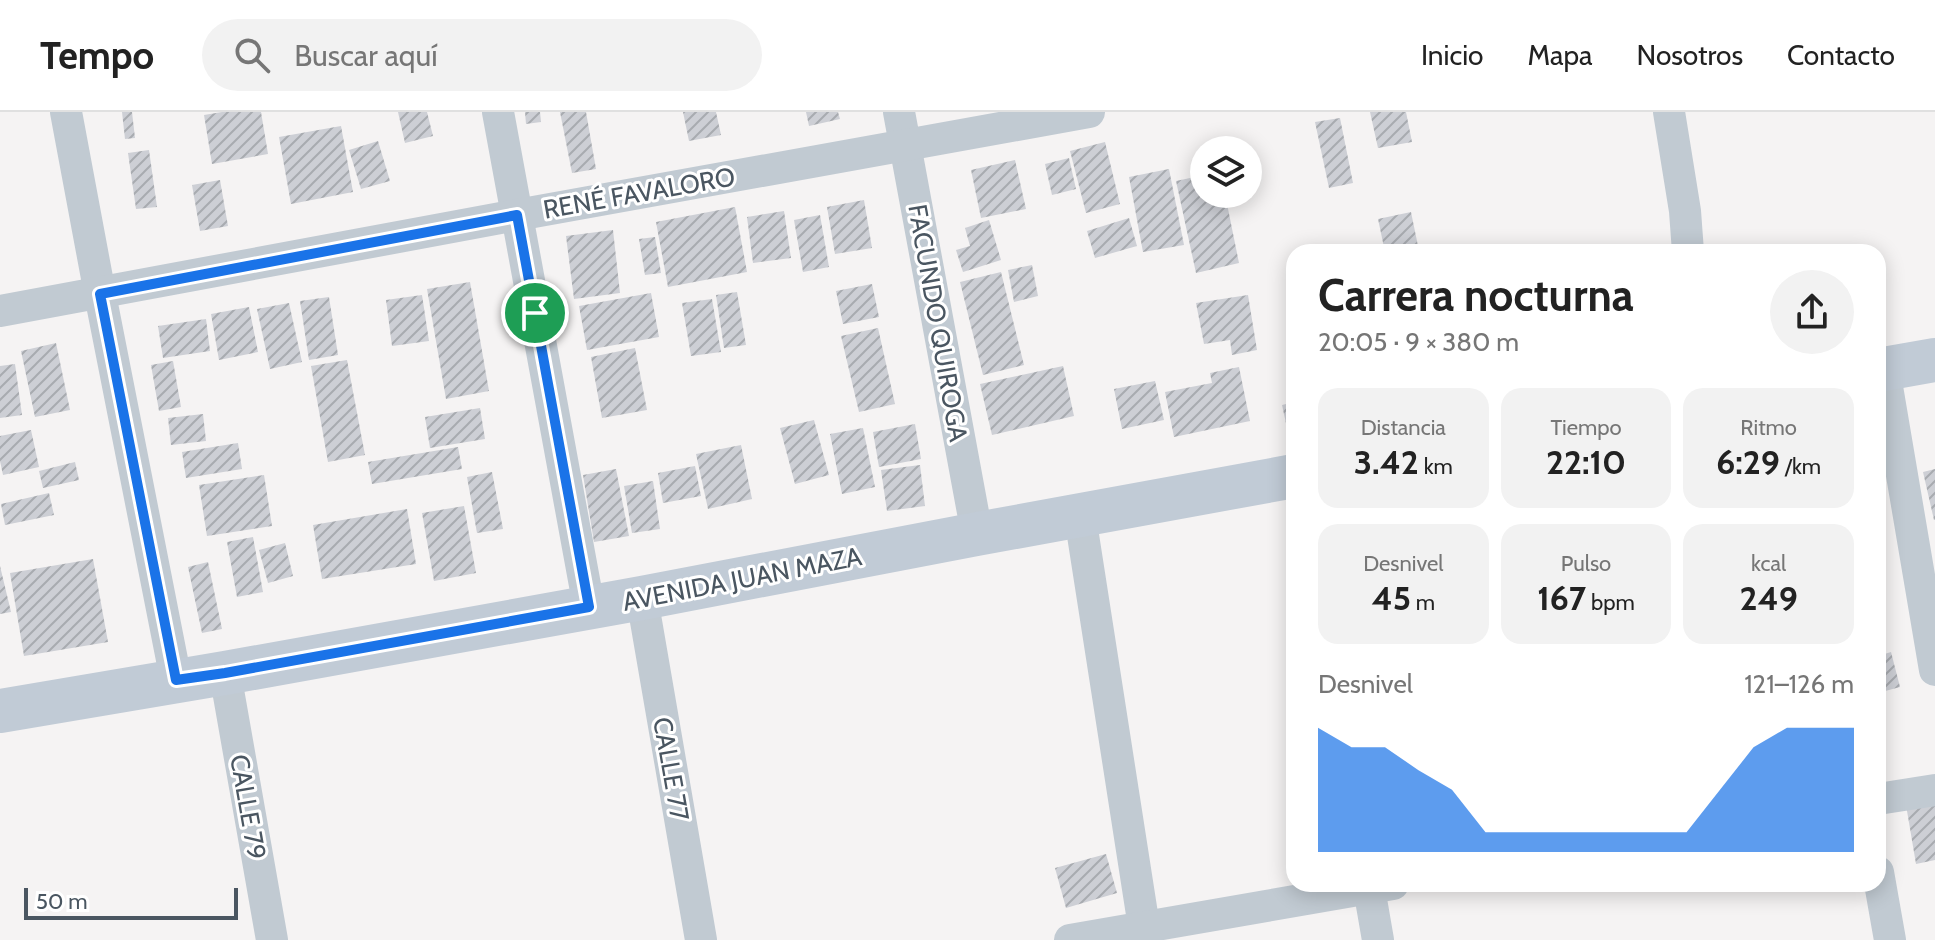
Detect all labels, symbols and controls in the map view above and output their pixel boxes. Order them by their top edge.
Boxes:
search box [202,19,762,91]
text: Tempo [40,32,154,79]
icon: search [230,33,274,77]
text: Buscar aquí [294,37,438,74]
text: Inicio [1421,38,1484,72]
text: Mapa [1528,38,1593,72]
text: Nosotros [1637,38,1743,72]
text: Contacto [1787,38,1895,72]
map controls [1190,136,1262,208]
button: layers [1190,136,1262,208]
street label: RENÉ FAVALORO [541,160,737,226]
street label: FACUNDO QUIROGA [901,202,975,444]
text: Carrera nocturna [1318,269,1634,322]
button: share [1770,270,1854,354]
pin [501,279,569,347]
icon: arrive [513,291,557,335]
text: 20:05 · 9 × 380 m [1318,326,1519,358]
text: Distancia [1361,414,1446,441]
text: Tiempo [1550,414,1622,441]
text: Ritmo [1740,414,1797,441]
text: 3.42 [1354,441,1419,483]
text: 22:10 [1546,441,1626,483]
text: 6:29 [1716,441,1780,483]
text: km [1419,453,1453,480]
text: /km [1780,453,1821,480]
street label: AVENIDA JUAN MAZA [620,540,864,618]
text: Desnivel [1363,550,1443,577]
text: Pulso [1561,550,1611,577]
text: kcal [1751,550,1786,577]
text: 45 [1372,577,1411,619]
text: 167 [1537,577,1586,619]
text: 249 [1740,577,1798,619]
text: m [1411,589,1435,616]
text: bpm [1586,589,1635,616]
text: Desnivel [1318,668,1413,700]
text: 121–126 m [1744,668,1854,700]
street label: CALLE 77 [646,715,696,823]
street label: CALLE 79 [223,752,273,862]
scale bar [24,884,238,920]
text: 50 m [36,888,88,915]

